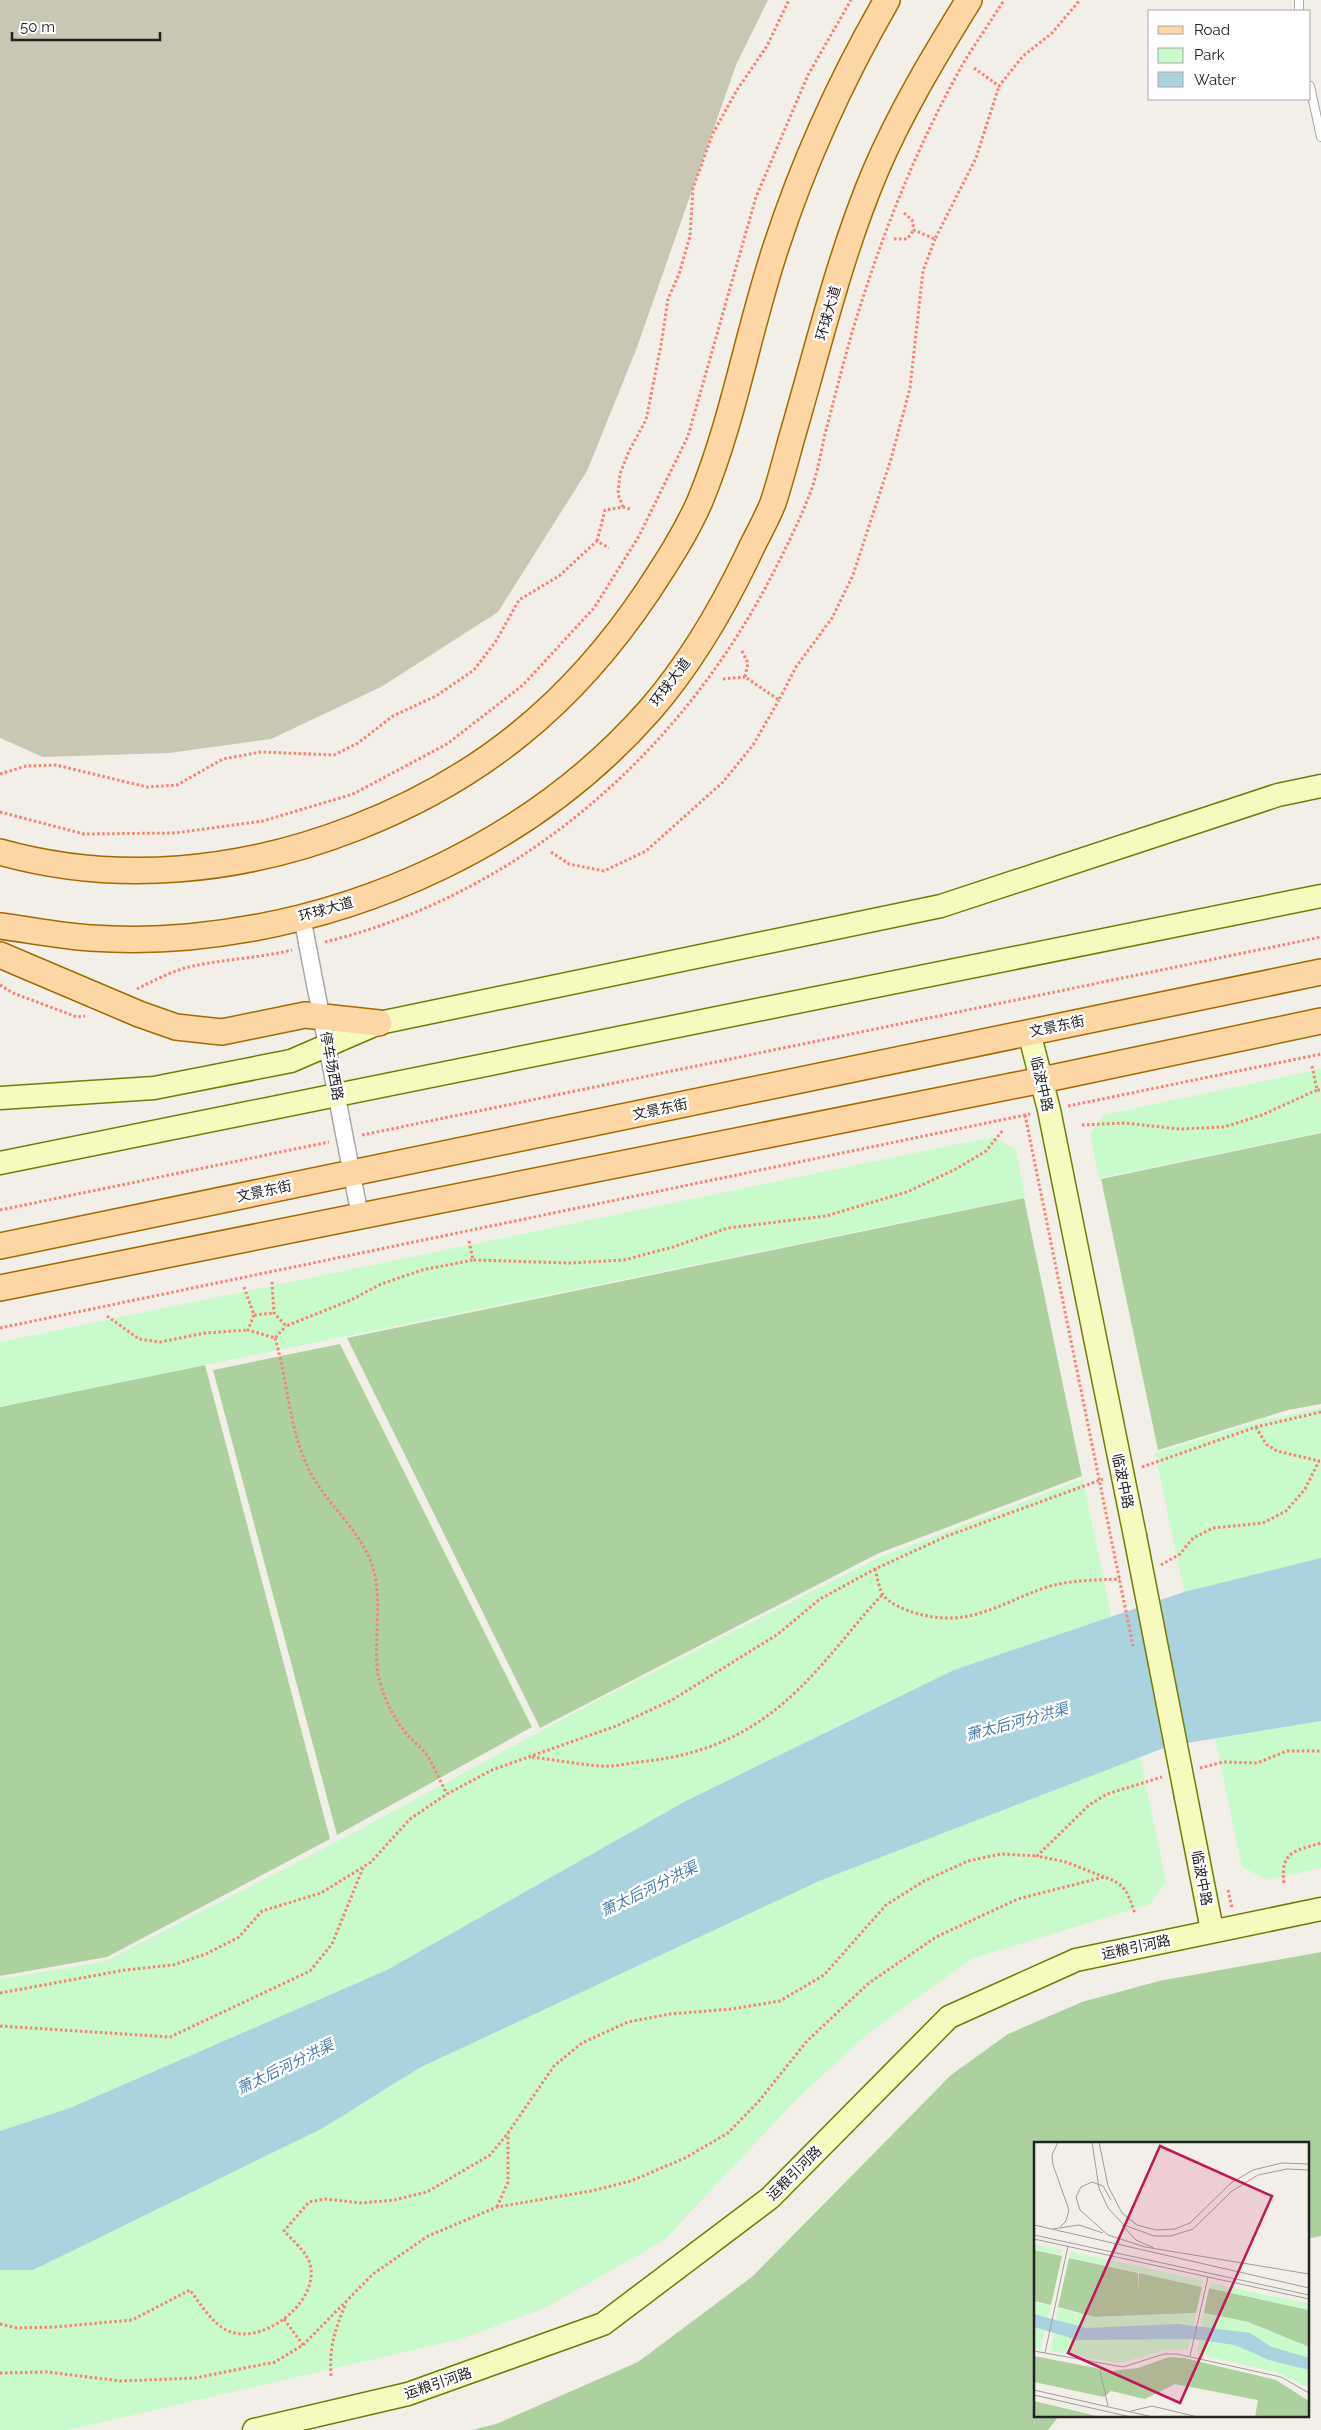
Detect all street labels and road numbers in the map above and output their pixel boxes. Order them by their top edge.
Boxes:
street label: 环球大道 [813,284,843,342]
street label: 环球大道 [647,655,693,709]
street label: 环球大道 [297,894,355,924]
street label: 文景东街 [1028,1012,1086,1040]
street label: 停车场西路 [317,1030,347,1102]
street label: 临波中路 [1028,1055,1056,1113]
street label: 文景东街 [631,1095,689,1123]
street label: 文景东街 [235,1177,293,1205]
street label: 临波中路 [1109,1452,1137,1510]
street label: 临波中路 [1189,1849,1215,1907]
street label: 运粮引河路 [1100,1932,1172,1962]
street label: 运粮引河路 [764,2143,824,2203]
street label: 运粮引河路 [402,2364,474,2402]

